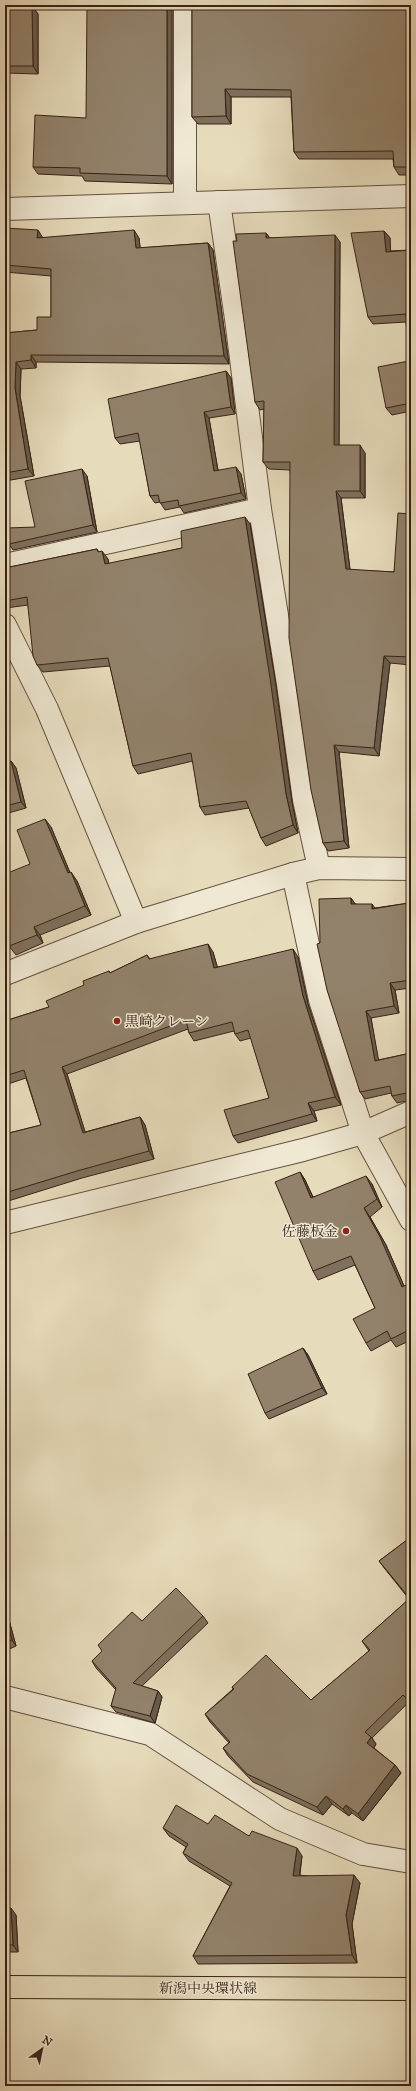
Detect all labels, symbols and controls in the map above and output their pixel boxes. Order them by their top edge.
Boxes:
place label: 黒崎クレーン [125,1013,209,1030]
marker: 黒崎クレーン [112,1016,122,1026]
place label: 佐藤板金 [282,1223,338,1240]
marker: 佐藤板金 [341,1226,351,1236]
street label: 新潟中央環状線 [159,1980,257,1997]
north arrow [22,2029,62,2069]
text: N [40,2033,55,2049]

